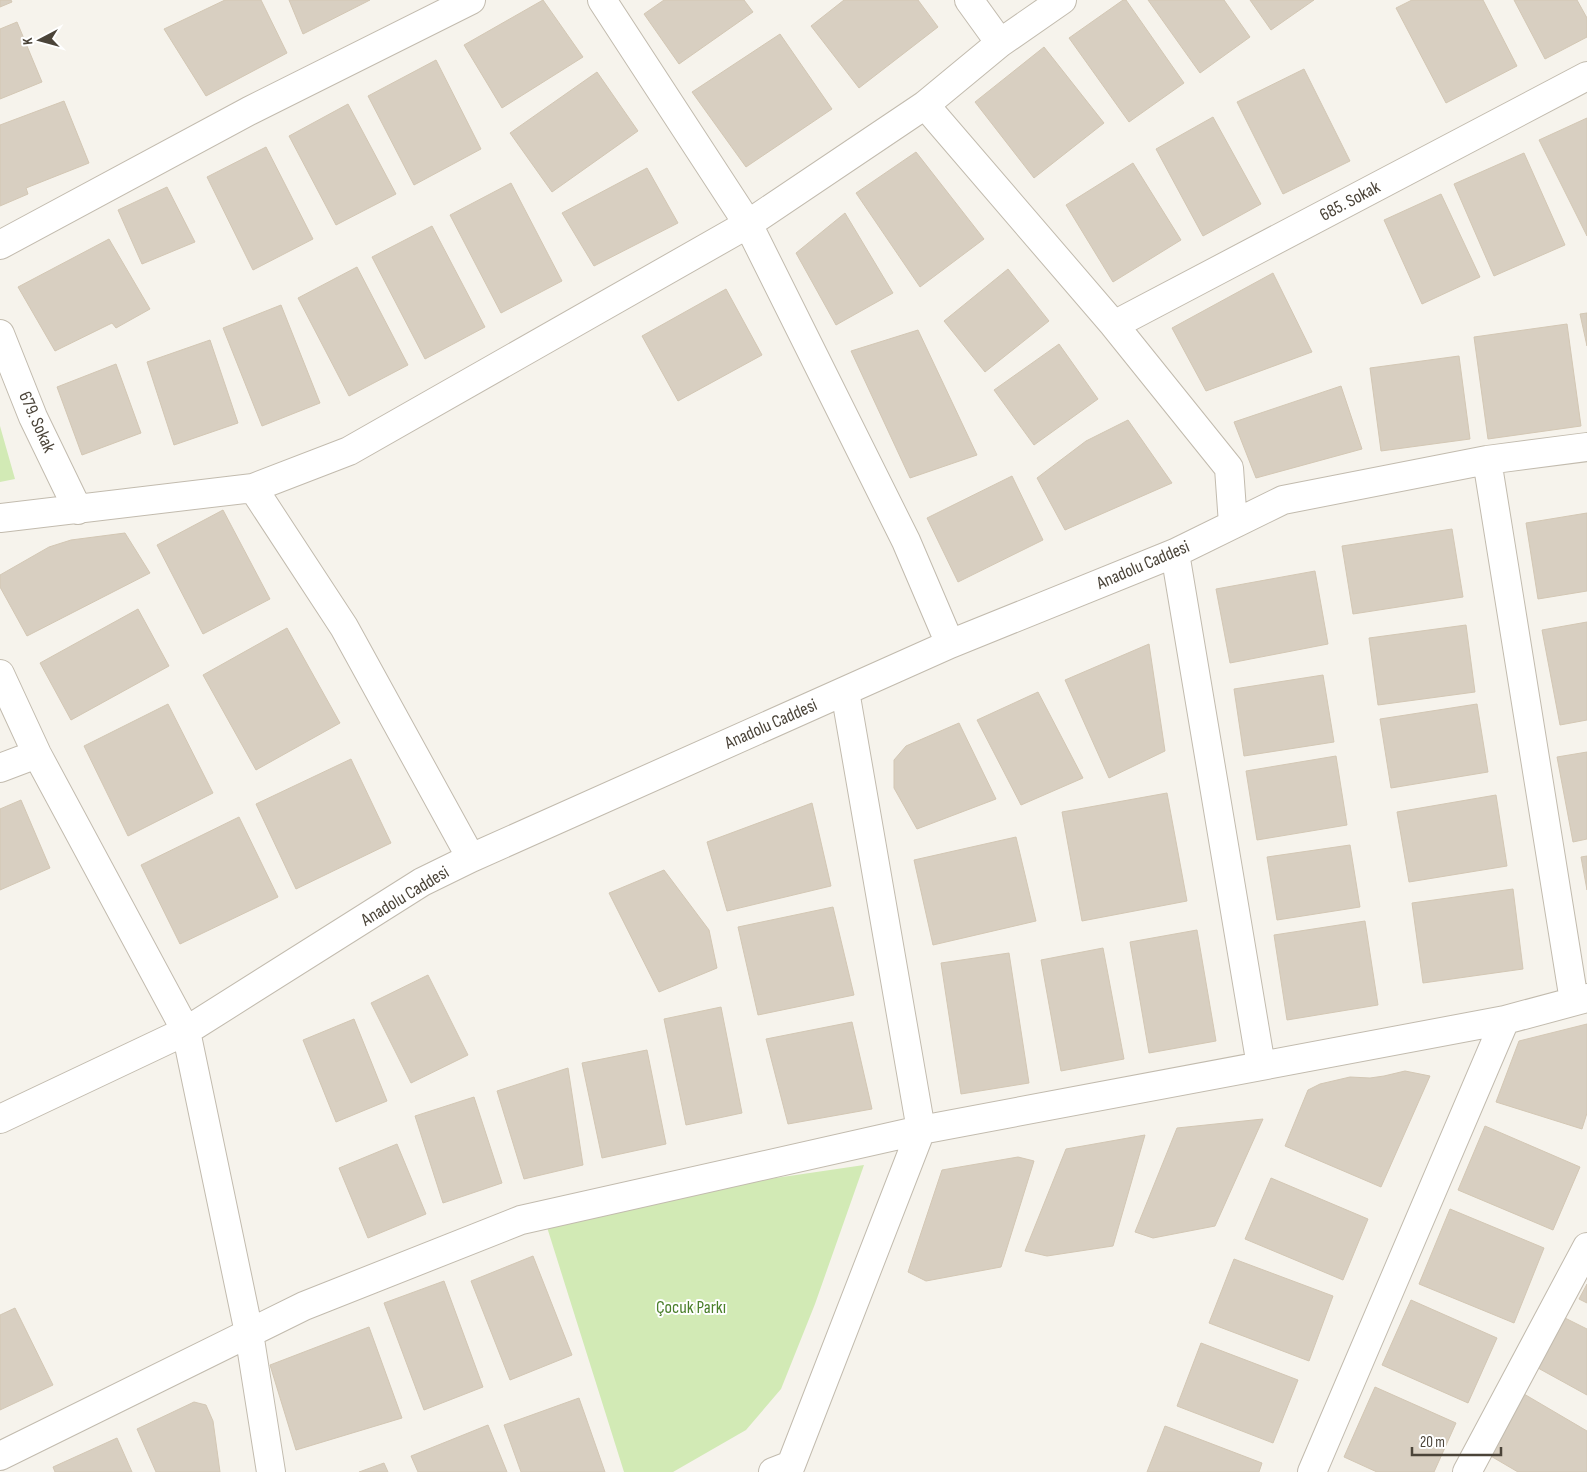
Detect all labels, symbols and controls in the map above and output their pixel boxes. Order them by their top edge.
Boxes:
north arrow [15,15,65,65]
text: K [19,37,36,46]
street label: 685. Sokak [1316,176,1384,226]
street label: 679. Sokak [14,388,60,456]
street label: Anadolu Caddesi [1092,536,1193,594]
street label: Anadolu Caddesi [721,694,820,754]
street label: Anadolu Caddesi [356,862,453,931]
park label: Çocuk Parkı [656,1297,726,1318]
scale bar [1412,1424,1501,1456]
text: 20 m [1420,1433,1445,1452]

